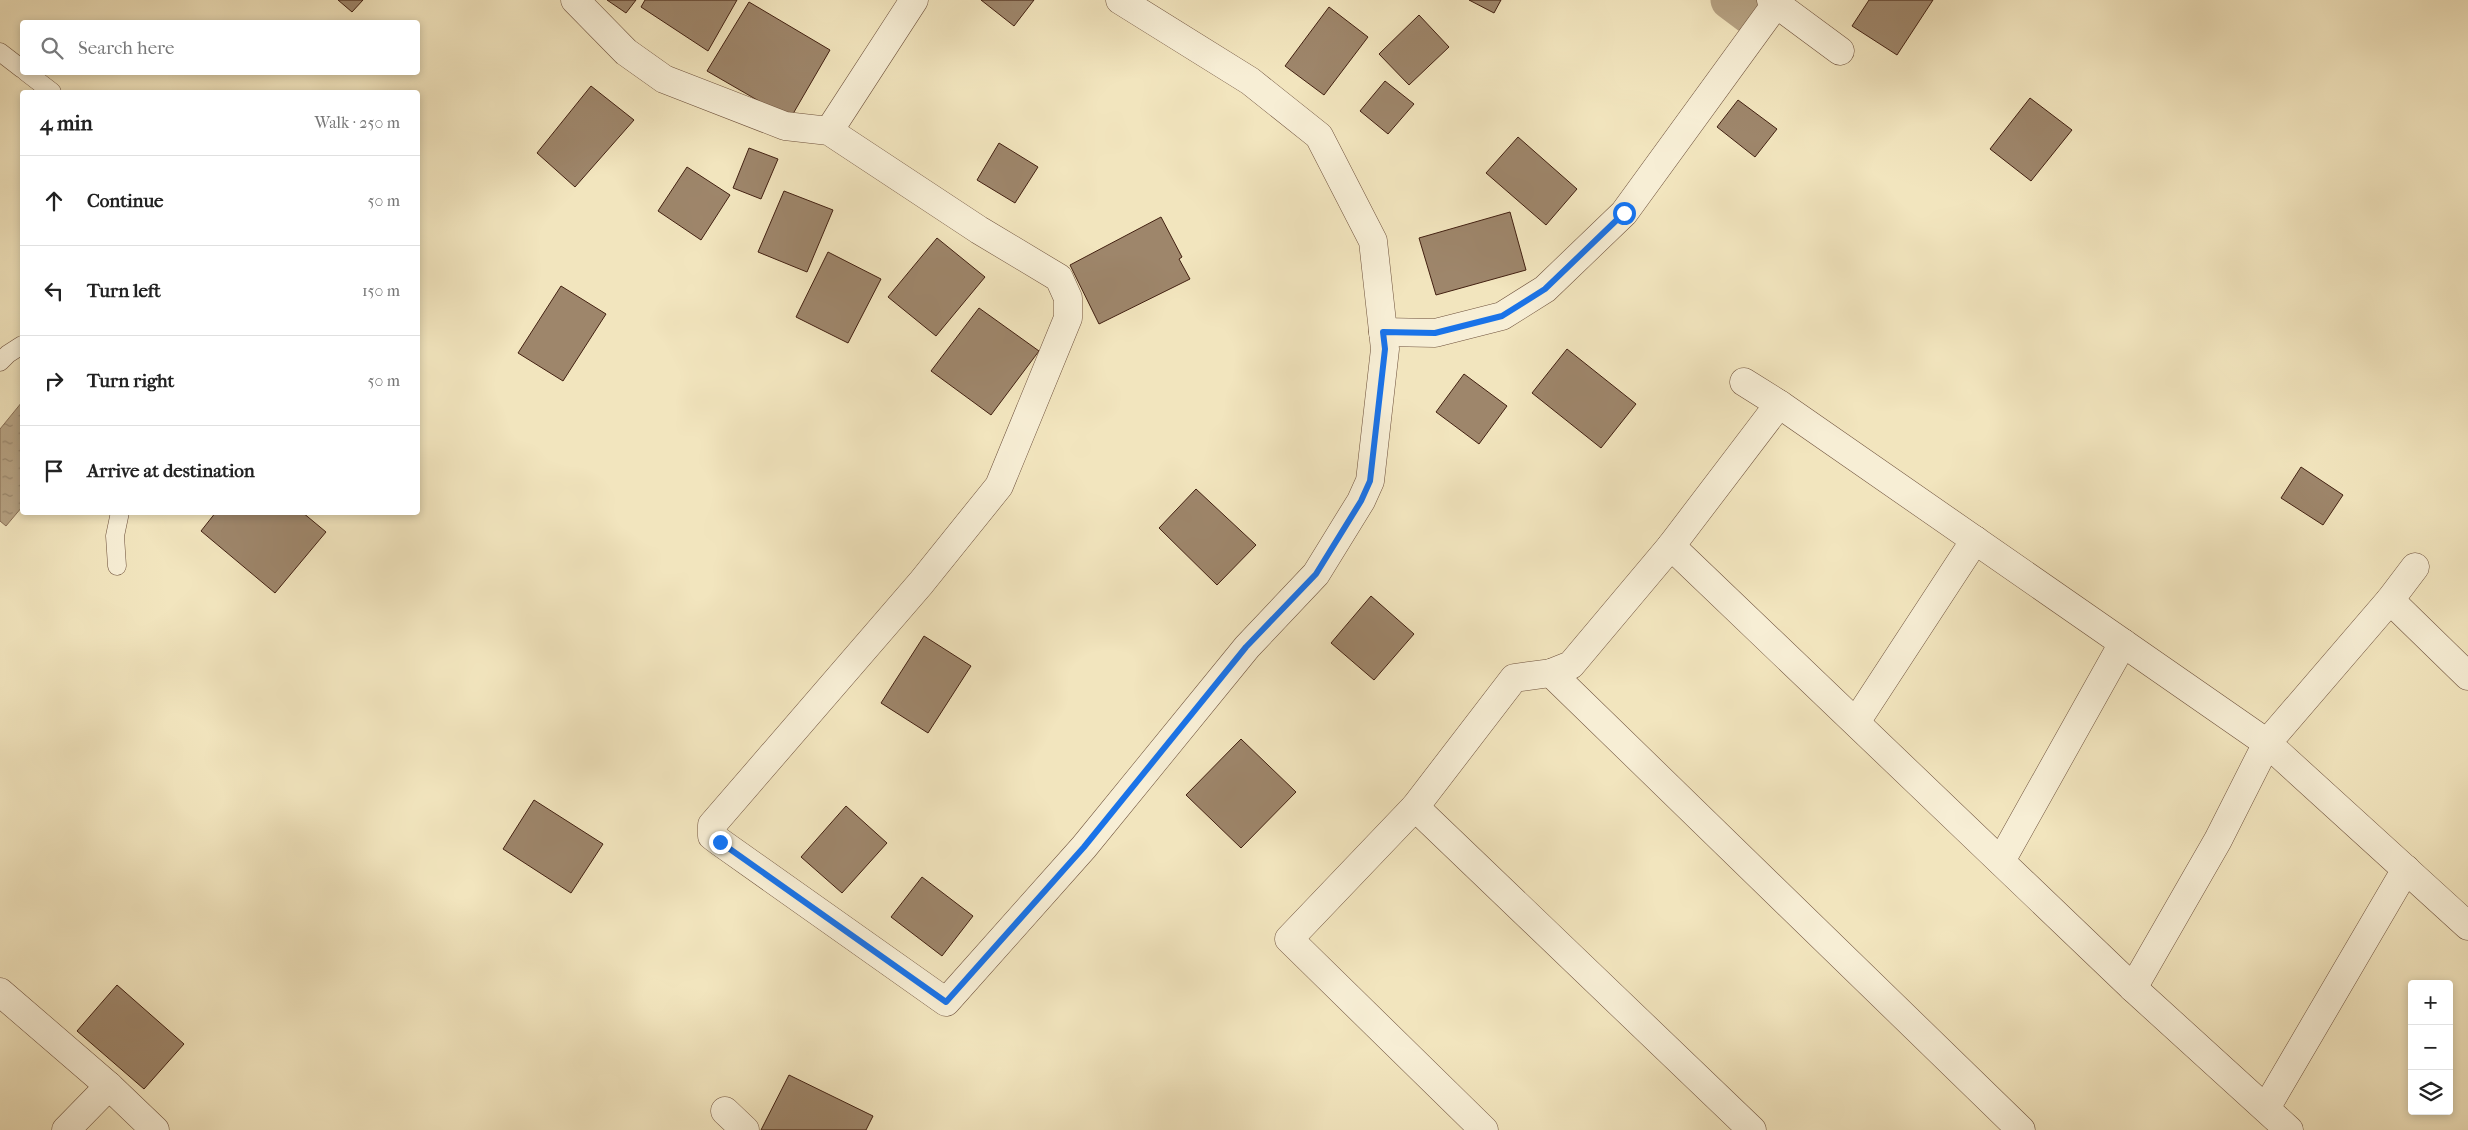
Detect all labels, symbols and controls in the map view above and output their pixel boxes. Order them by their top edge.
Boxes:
search box [20,20,420,75]
icon: search [38,34,66,62]
text: Search here [78,37,174,59]
text: 4 min [40,111,93,135]
text: Walk · 250 m [315,113,400,132]
icon: ahead [40,187,68,215]
text: Continue [87,190,163,212]
text: 50 m [368,191,400,210]
route start [1613,202,1636,225]
icon: left [40,277,68,305]
text: Turn left [87,280,161,302]
text: 150 m [362,281,400,300]
icon: right [40,367,68,395]
text: Turn right [87,370,174,392]
text: 50 m [368,371,400,390]
icon: arrive [40,457,68,485]
text: Arrive at destination [87,460,255,482]
route end [709,831,732,854]
map controls [2408,980,2453,1115]
button: + [2408,980,2453,1025]
button: − [2408,1025,2453,1070]
button: layers [2408,1070,2453,1115]

